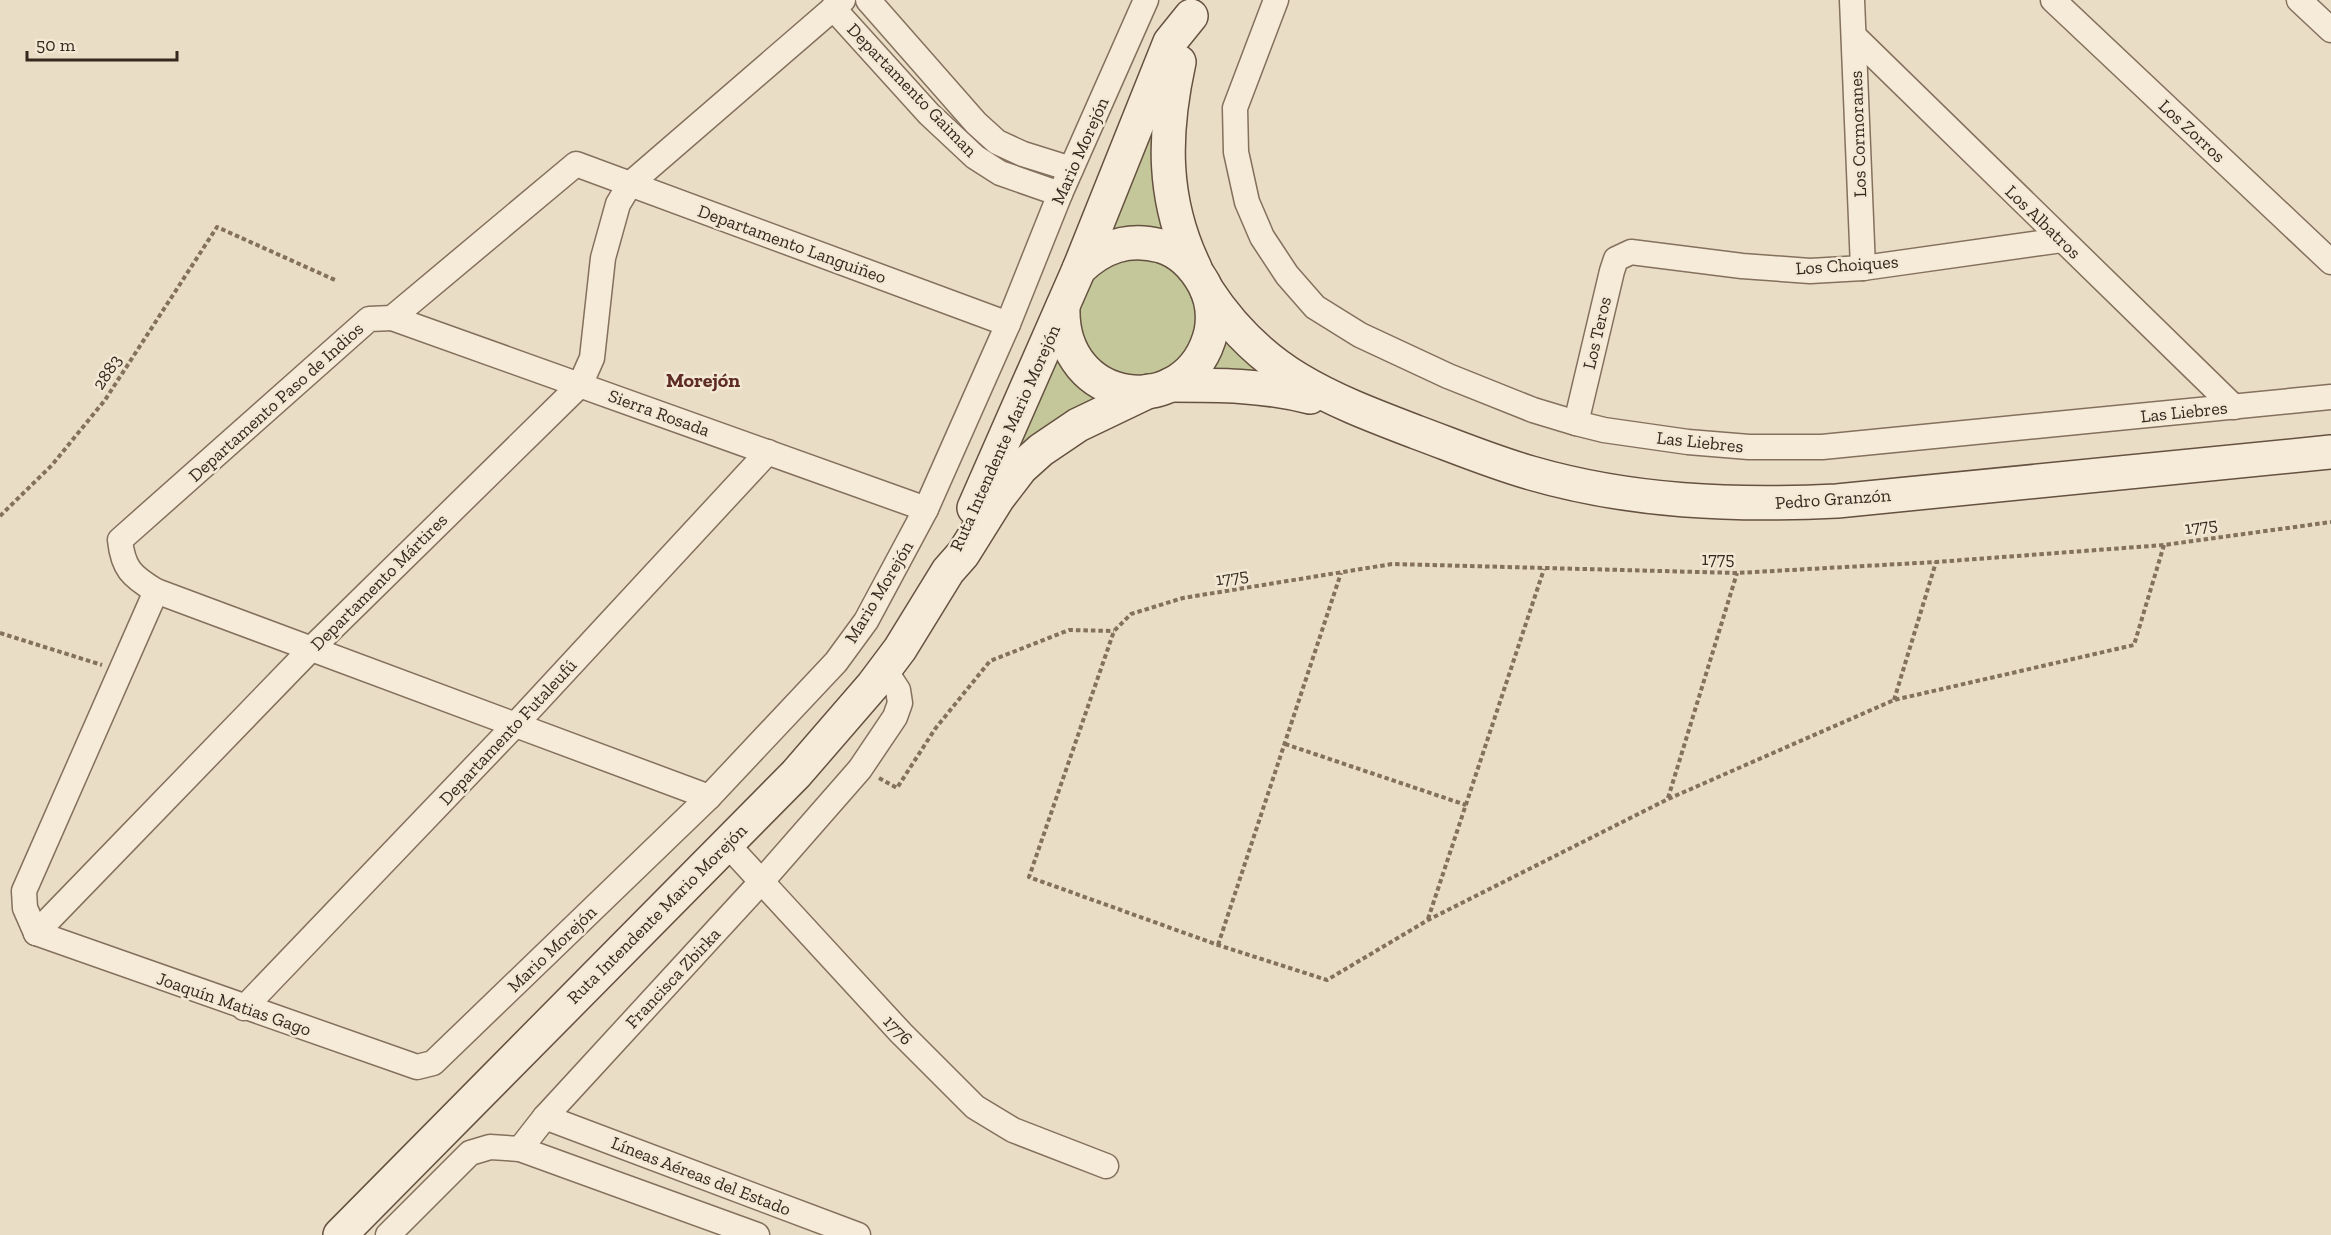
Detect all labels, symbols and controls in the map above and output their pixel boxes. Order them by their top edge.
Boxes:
street label: Departamento Gaiman [842,18,982,162]
scale bar [27,24,177,62]
text: 50 m [36,34,76,56]
street label: Los Cormoranes [1845,70,1871,198]
street label: Mario Morejón [1047,93,1114,208]
street label: Los Zorros [2154,95,2230,167]
street label: Los Albatros [2001,181,2085,264]
street label: Departamento Languiñeo [695,200,889,288]
street label: Los Choiques [1795,250,1899,280]
street label: Los Teros [1578,294,1616,371]
street label: Departamento Paso de Indios [184,318,368,486]
street label: Ruta Intendente Mario Morejón [945,321,1065,554]
street label: 2883 [88,350,127,394]
district label: Morejón [666,368,740,392]
street label: Sierra Rosada [605,384,713,442]
street label: Las Liebres [2139,396,2229,428]
street label: Las Liebres [1655,426,1745,458]
street label: Pedro Granzón [1774,484,1892,514]
street label: Departamento Mártires [306,509,452,655]
street label: 1775 [2183,513,2219,539]
street label: Mario Morejón [840,536,918,647]
street label: 1775 [1702,548,1734,570]
street label: 1775 [1214,564,1250,590]
street label: Departamento Futaleufú [435,654,581,810]
street label: Ruta Intendente Mario Morejón [563,819,752,1008]
street label: Mario Morejón [503,901,602,997]
street label: Francisca Zbirka [621,923,725,1033]
street label: Joaquín Matias Gago [154,967,314,1041]
street label: 1776 [879,1010,917,1050]
street label: Líneas Aéreas del Estado [608,1132,794,1220]

